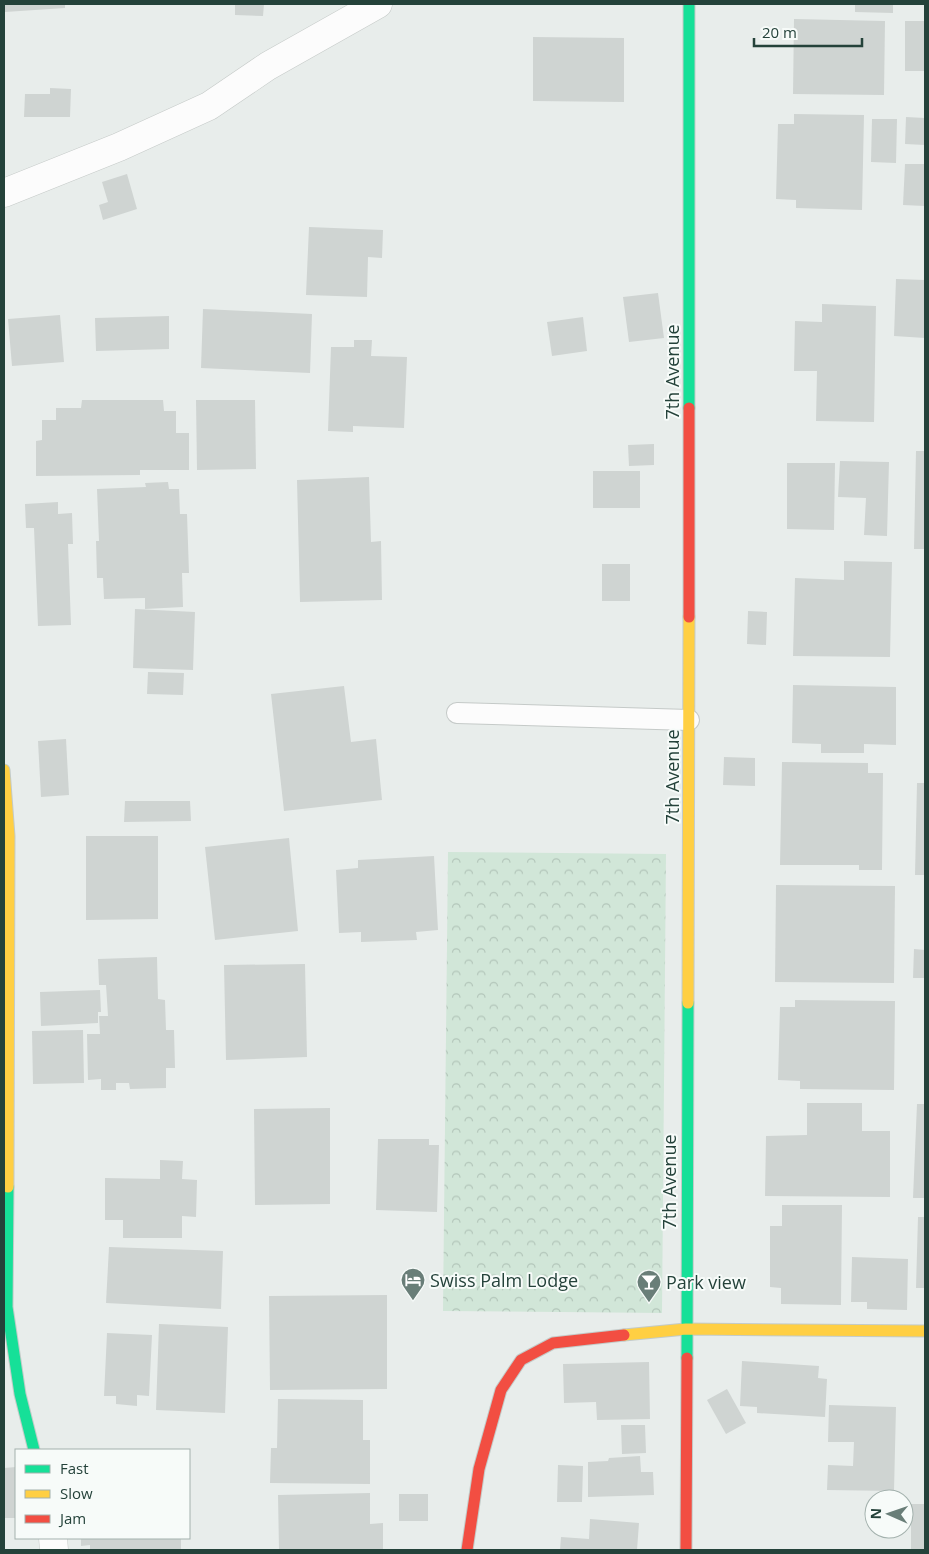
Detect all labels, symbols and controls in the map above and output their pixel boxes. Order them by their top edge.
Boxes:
scale bar [754,15,862,47]
text: 20 m [762,22,797,42]
street label: 7th Avenue [660,324,684,420]
street label: 7th Avenue [660,729,684,825]
street label: 7th Avenue [657,1134,681,1230]
hotel icon: Swiss Palm Lodge [400,1267,426,1301]
place label: Swiss Palm Lodge [430,1268,578,1292]
bar icon: Park view [636,1269,662,1303]
place label: Park view [666,1270,746,1294]
legend [15,1449,190,1539]
text: Fast [60,1458,89,1478]
text: Slow [60,1483,93,1503]
north arrow [864,1489,914,1539]
text: Jam [58,1508,86,1528]
text: N [866,1508,885,1520]

